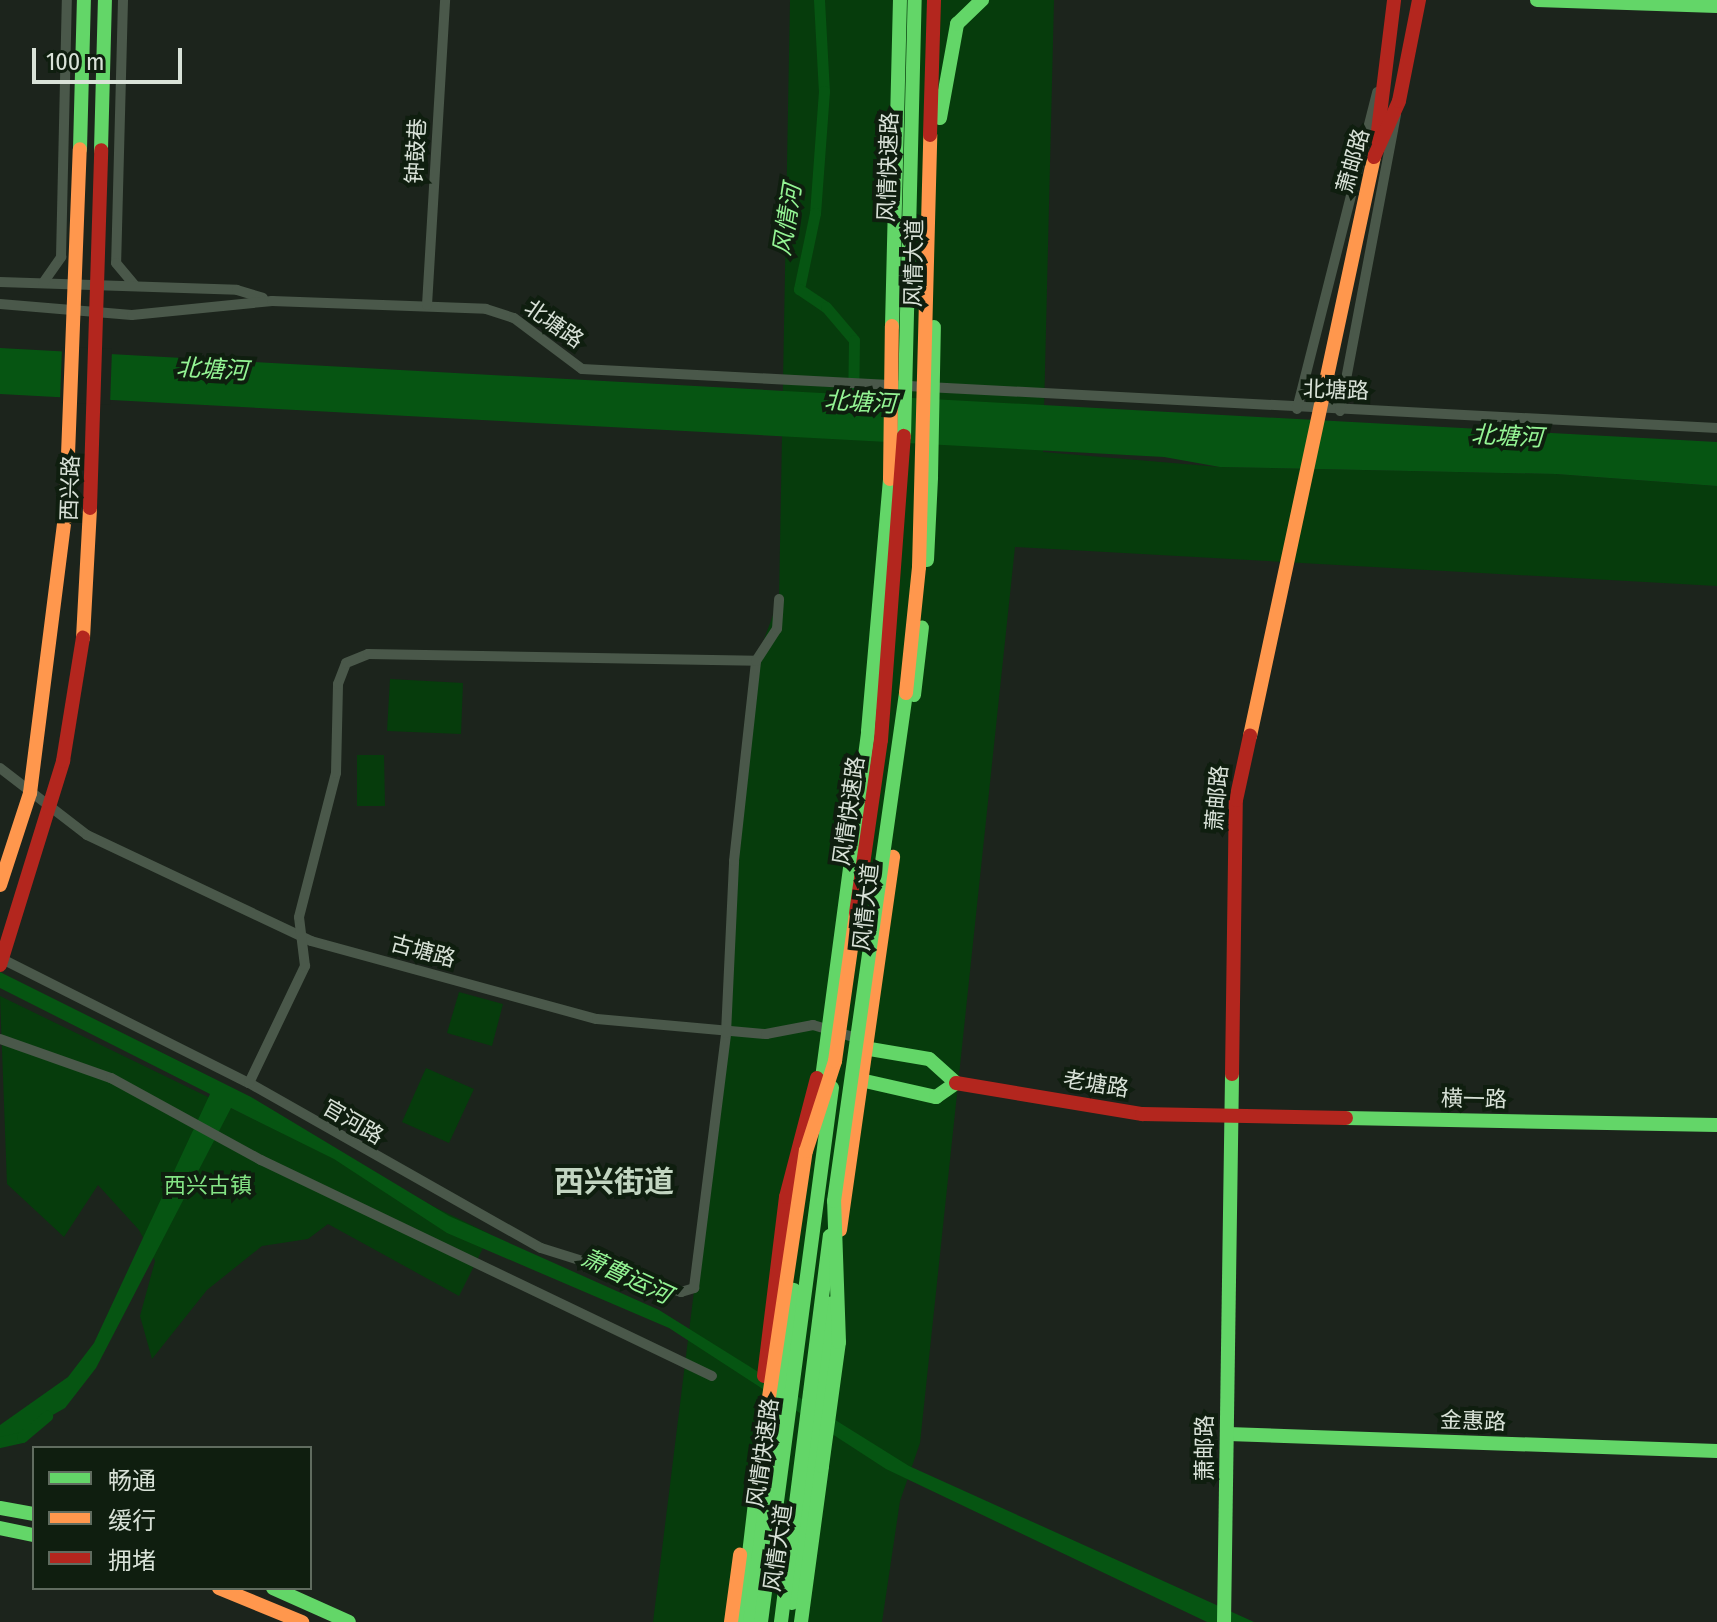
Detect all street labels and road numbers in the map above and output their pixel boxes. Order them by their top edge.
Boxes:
street label: 风情快速路 [873,112,903,222]
street label: 钟鼓巷 [401,117,431,185]
street label: 萧邮路 [1331,126,1375,196]
street label: 风情大道 [900,219,928,307]
street label: 北塘路 [519,294,589,354]
street label: 北塘路 [1303,376,1369,404]
street label: 西兴路 [56,455,84,521]
street label: 风情快速路 [828,755,870,867]
street label: 萧邮路 [1201,764,1233,832]
street label: 风情大道 [848,862,884,952]
street label: 古塘路 [388,930,458,972]
street label: 老塘路 [1061,1066,1131,1102]
street label: 横一路 [1441,1085,1507,1113]
street label: 官河路 [318,1094,388,1150]
street label: 风情快速路 [742,1397,784,1509]
street label: 金惠路 [1440,1407,1506,1435]
street label: 萧邮路 [1192,1415,1218,1481]
street label: 风情大道 [759,1503,797,1593]

